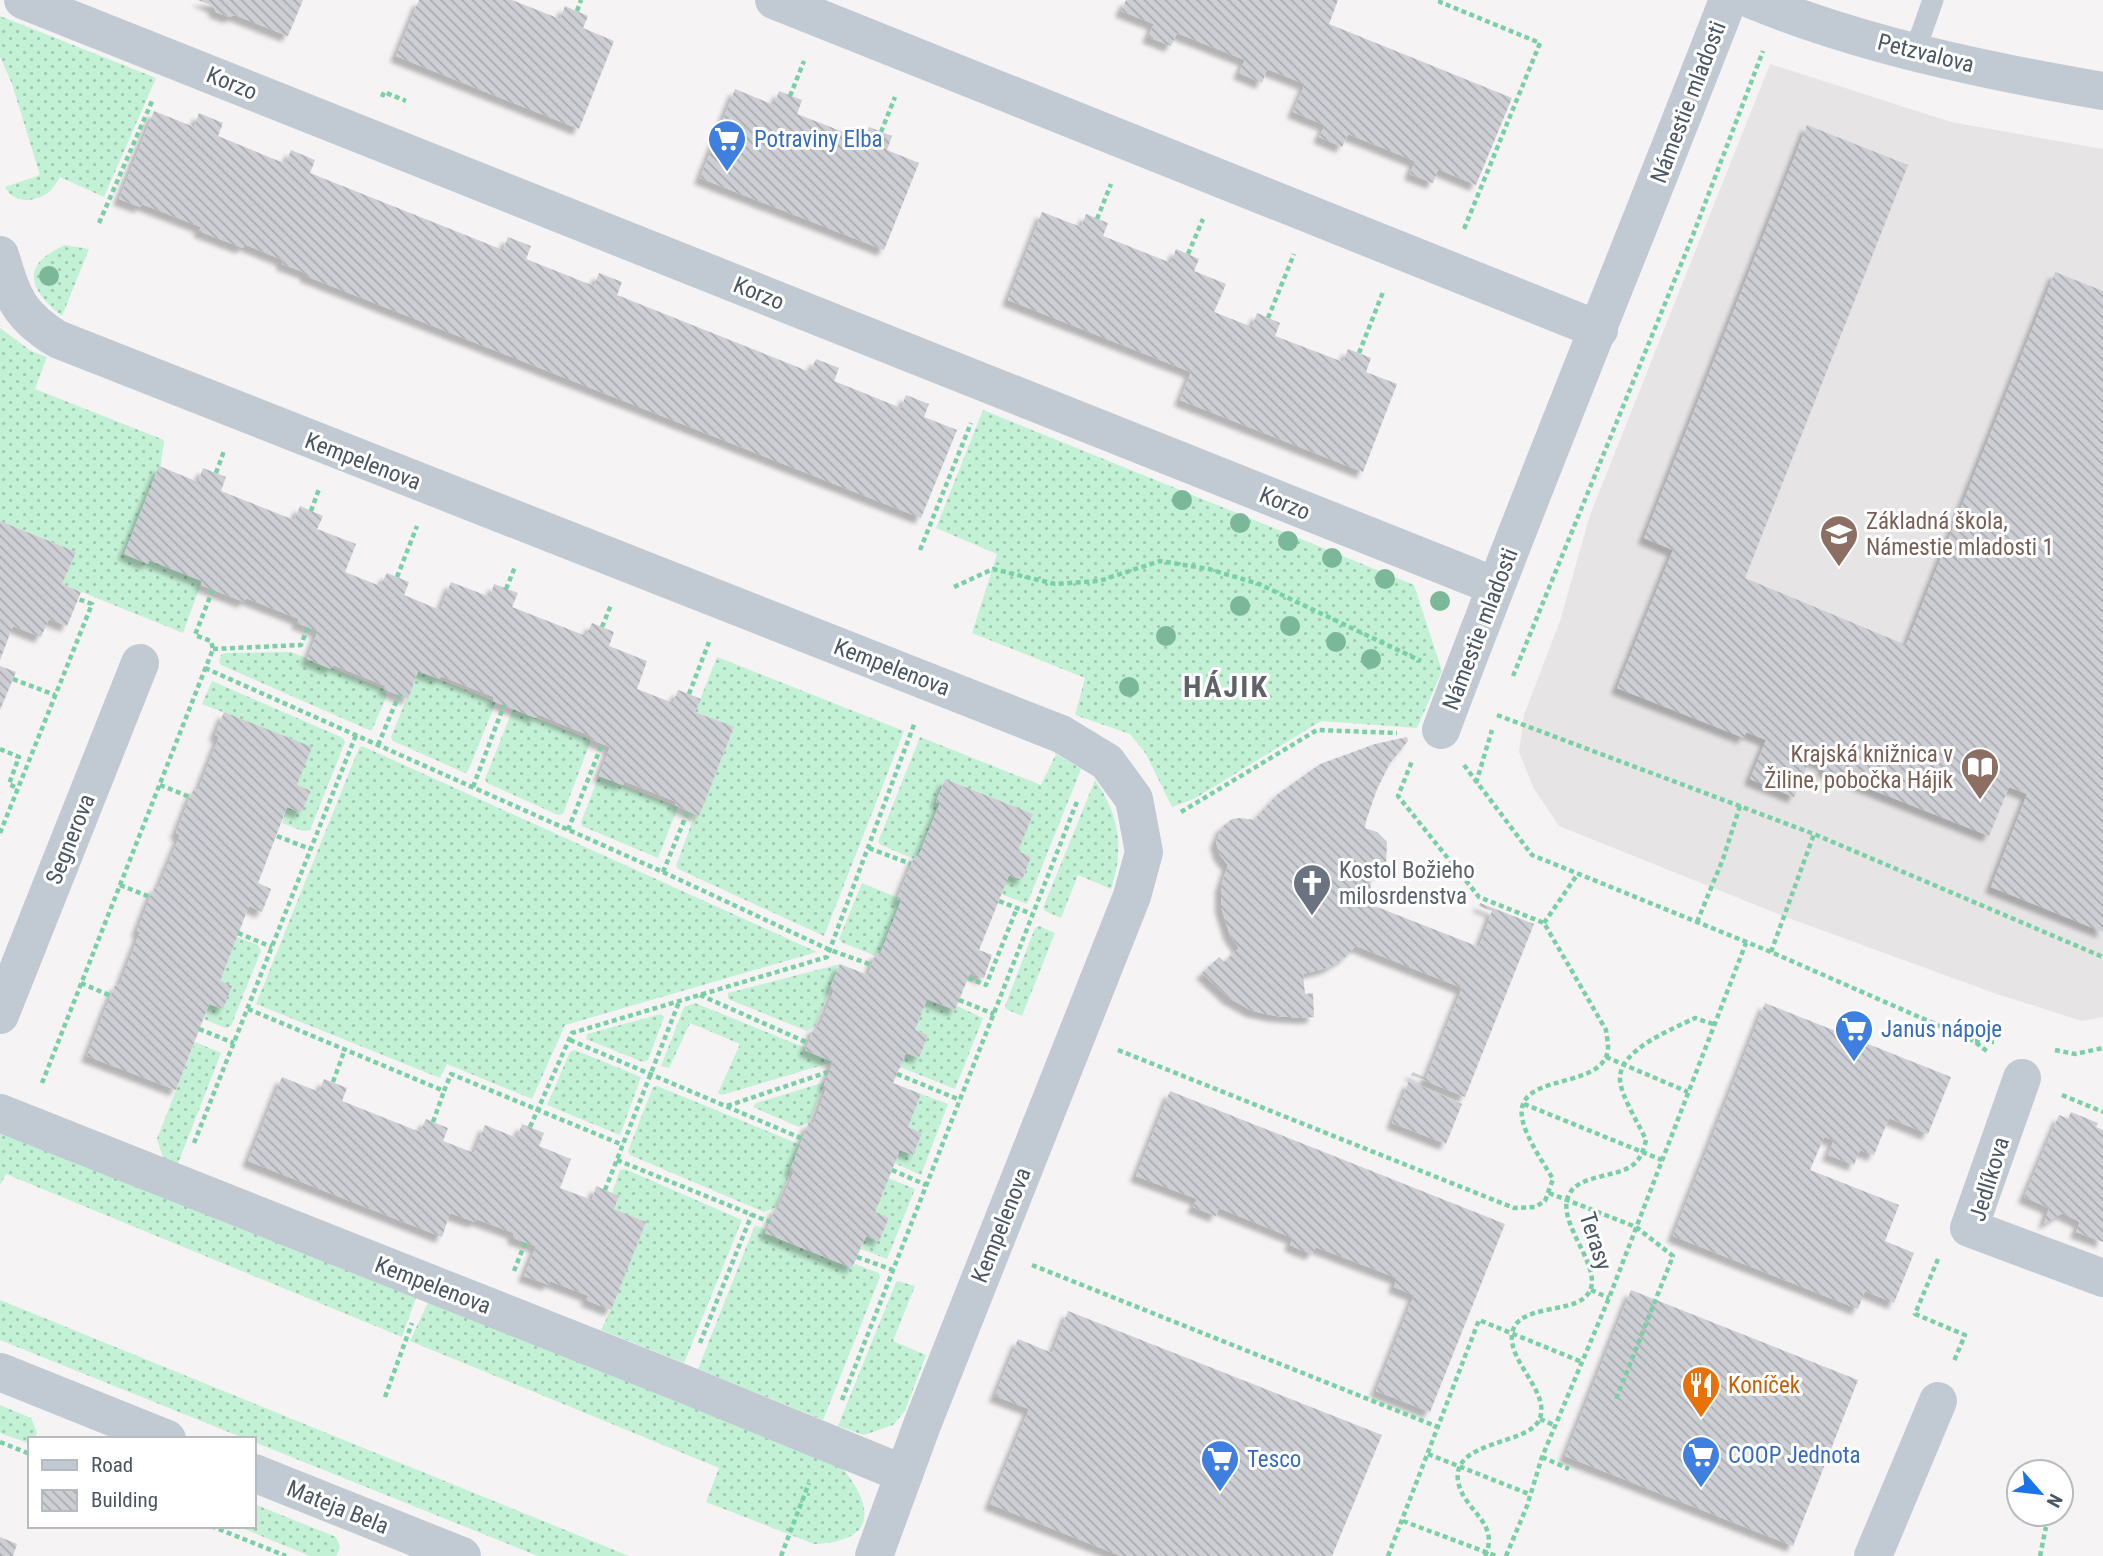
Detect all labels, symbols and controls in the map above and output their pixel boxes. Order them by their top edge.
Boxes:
street label: Námestie mladosti [1645,17,1732,187]
street label: Petzvalova [1875,28,1977,78]
street label: Korzo [203,61,261,106]
supermarket icon: Potraviny Elba [706,118,748,173]
place label: Potraviny Elba [754,126,883,153]
street label: Korzo [730,271,788,316]
street label: Kempelenova [301,427,424,496]
street label: Korzo [1256,481,1314,526]
place label: Základná škola, Námestie mladosti 1 [1866,508,2054,561]
school or university icon: Základná škola, Námestie mladosti 1 [1818,513,1860,568]
street label: Námestie mladosti [1437,544,1524,714]
street label: Kempelenova [830,633,953,702]
district label: HÁJIK [1183,669,1269,704]
place label: Krajská knižnica v Žiline, pobočka Hájik [1764,741,1954,794]
library icon: Krajská knižnica v Žiline, pobočka Hájik [1959,746,2001,801]
street label: Segnerova [40,790,101,888]
place label: Kostol Božieho milosrdenstva [1339,857,1475,910]
church icon: Kostol Božieho milosrdenstva [1291,862,1333,917]
supermarket icon: Janus nápoje [1833,1008,1875,1063]
place label: Janus nápoje [1881,1016,2002,1043]
street label: Jedlíkova [1964,1134,2015,1224]
street label: Kempelenova [966,1164,1037,1287]
street label: Terasy [1574,1209,1618,1274]
street label: Kempelenova [371,1251,494,1320]
restaurant icon: Koníček [1680,1364,1722,1419]
place label: Koníček [1728,1372,1801,1399]
supermarket icon: COOP Jednota [1680,1434,1722,1489]
legend [28,1437,256,1528]
supermarket icon: Tesco [1199,1438,1241,1493]
place label: COOP Jednota [1728,1442,1861,1469]
place label: Tesco [1247,1446,1301,1473]
text: Road [91,1453,133,1477]
north arrow [2005,1458,2075,1528]
street label: Mateja Bela [283,1475,393,1540]
text: Building [91,1488,158,1512]
text: N [2042,1490,2067,1511]

